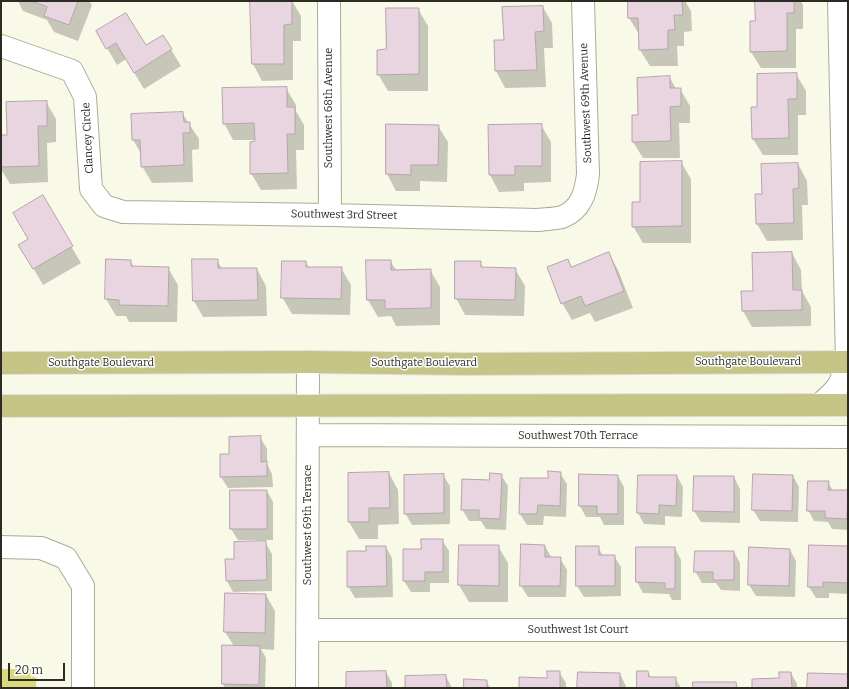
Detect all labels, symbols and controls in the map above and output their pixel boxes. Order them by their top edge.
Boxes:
street label: Southwest 69th Avenue [577,43,595,163]
street label: Southwest 68th Avenue [322,48,336,168]
street label: Clancey Circle [80,102,96,174]
street label: Southwest 3rd Street [291,207,397,223]
street label: Southgate Boulevard [695,355,801,369]
street label: Southgate Boulevard [48,356,154,370]
street label: Southgate Boulevard [371,356,477,370]
street label: Southwest 70th Terrace [518,429,638,443]
street label: Southwest 69th Terrace [301,465,315,585]
street label: Southwest 1st Court [528,623,628,637]
scale bar [10,655,67,681]
text: 20 m [15,663,43,677]

